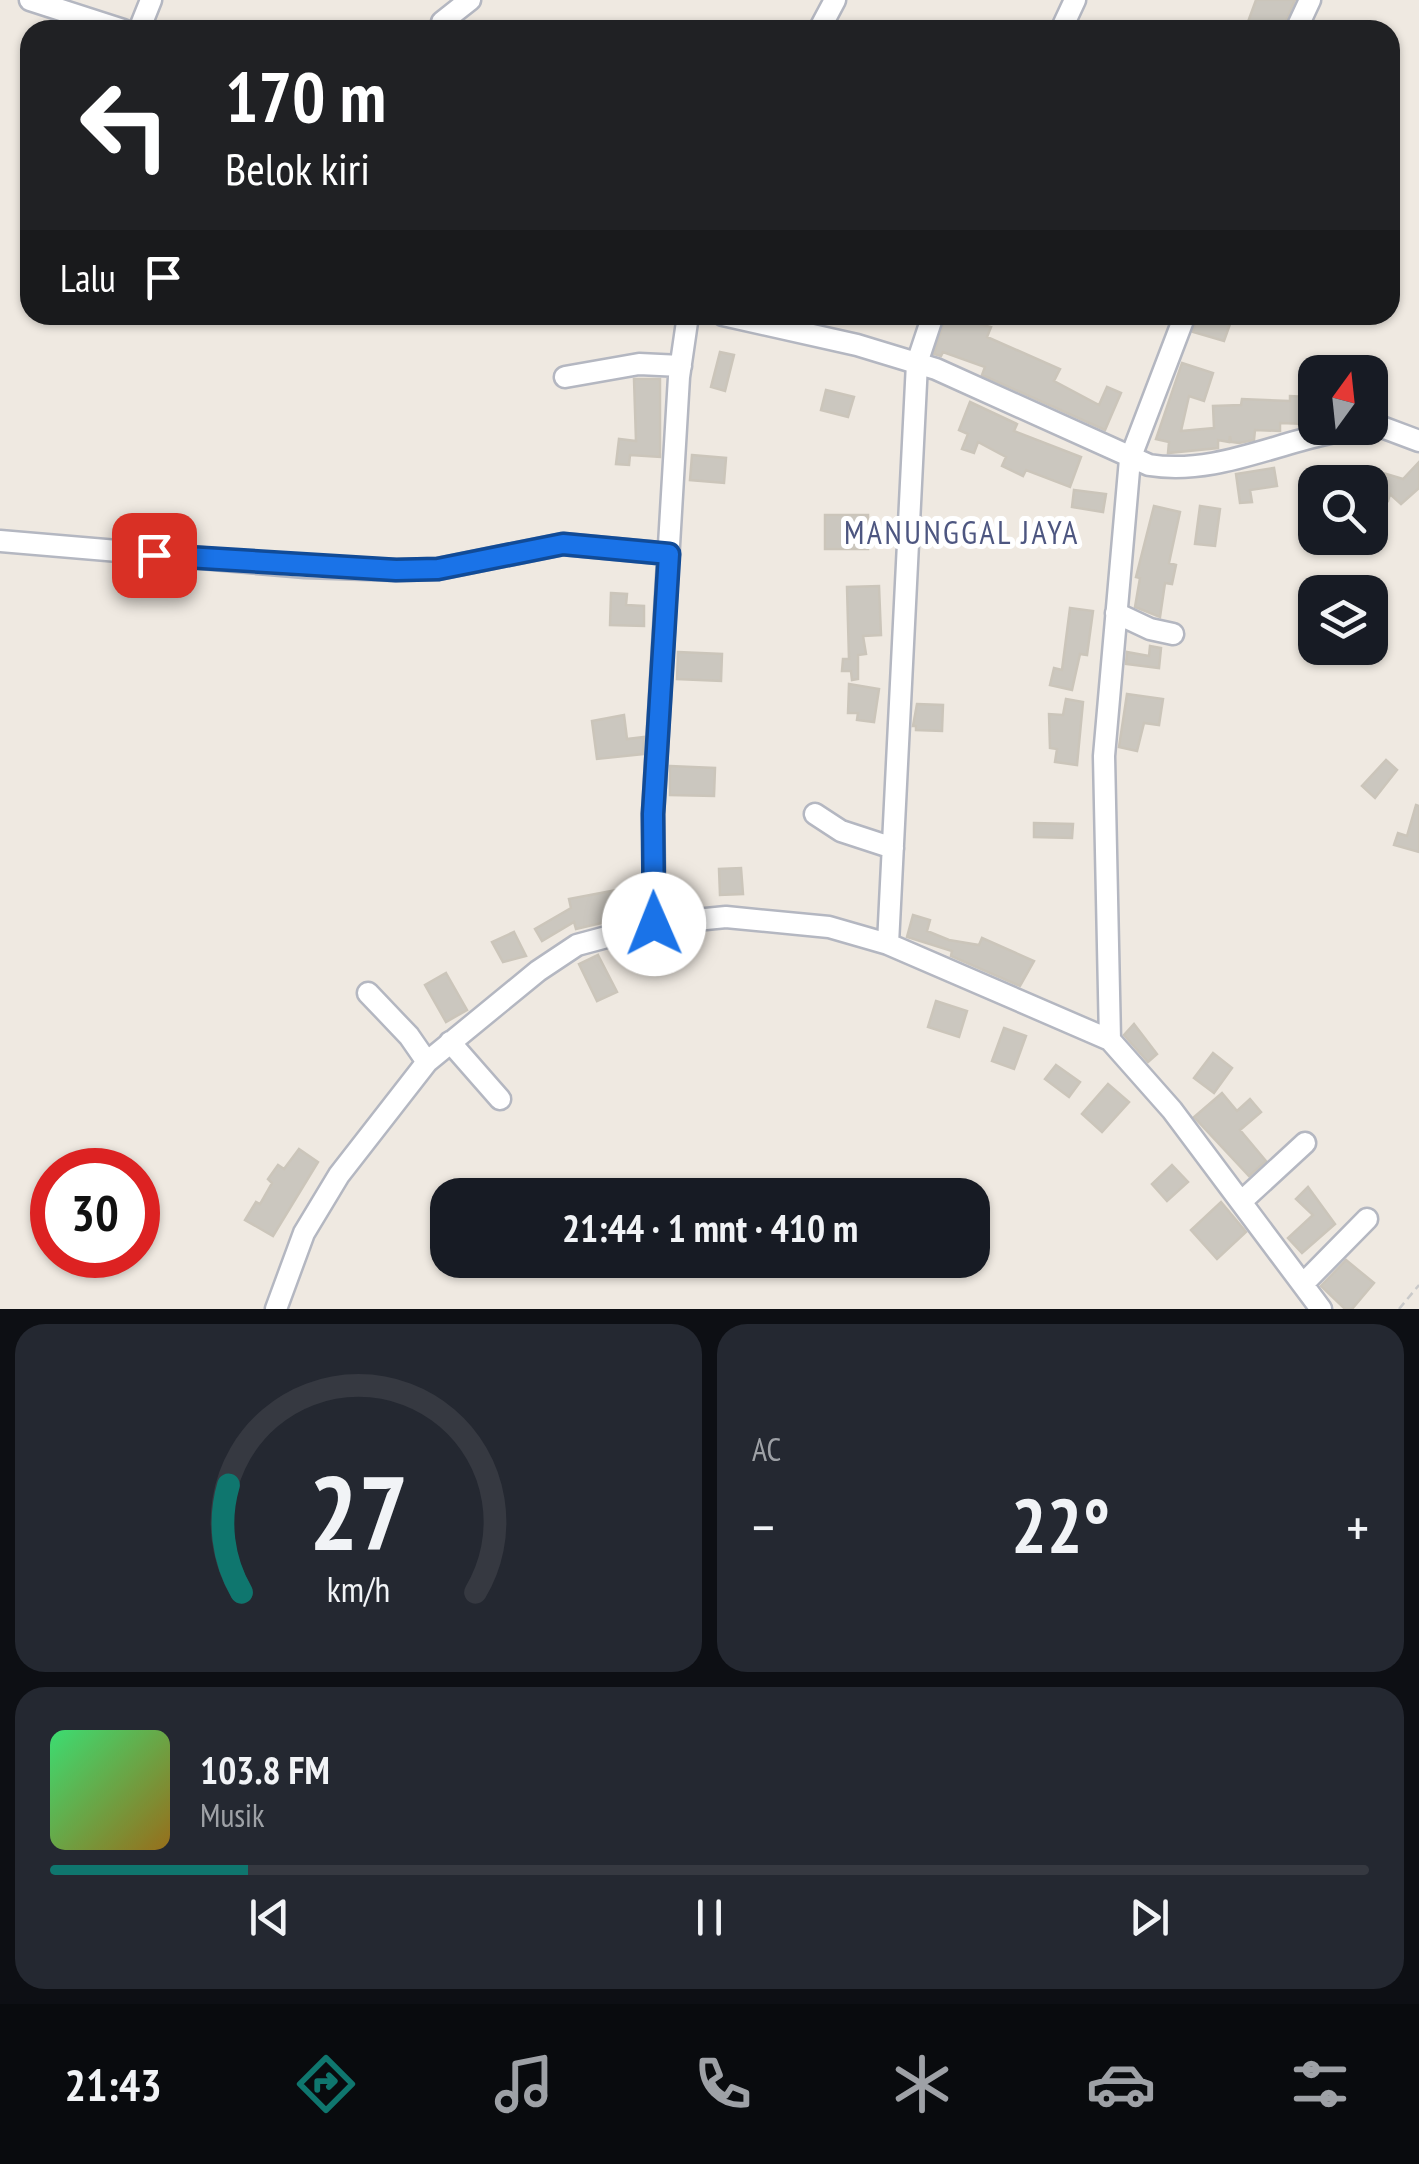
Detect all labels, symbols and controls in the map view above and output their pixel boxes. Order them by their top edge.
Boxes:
text: 170 m [225,51,386,141]
icon: left [60,60,190,190]
text: Belok kiri [225,139,370,197]
icon: arrive [136,250,191,305]
text: Lalu [60,253,116,302]
north arrow [1298,355,1388,445]
map controls [1298,355,1388,665]
button: search [1298,465,1388,555]
district label: MANUNGGAL JAYA [844,511,1080,553]
pin [112,513,197,598]
icon: arrive [127,528,182,583]
button: layers [1298,575,1388,665]
position arrow [602,872,706,976]
speed limit sign: 30 [30,1148,160,1278]
text: 21:44 · 1 mnt · 410 m [562,1203,858,1252]
text: AC [752,1428,781,1470]
text: 27 [309,1444,408,1579]
text: 22° [1011,1477,1110,1574]
text: − [752,1491,775,1562]
text: + [1346,1491,1369,1562]
text: km/h [327,1566,390,1612]
text: 103.8 FM [200,1745,330,1794]
text: Musik [200,1794,264,1836]
icon: previous [242,1890,297,1945]
icon: pause [682,1890,737,1945]
icon: next [1122,1890,1177,1945]
icon: directions [291,2049,361,2119]
icon: music [489,2049,559,2119]
icon: phone [688,2049,758,2119]
icon: climate [887,2049,957,2119]
icon: car [1086,2049,1156,2119]
icon: filters [1285,2049,1355,2119]
text: 21:43 [64,2055,162,2113]

